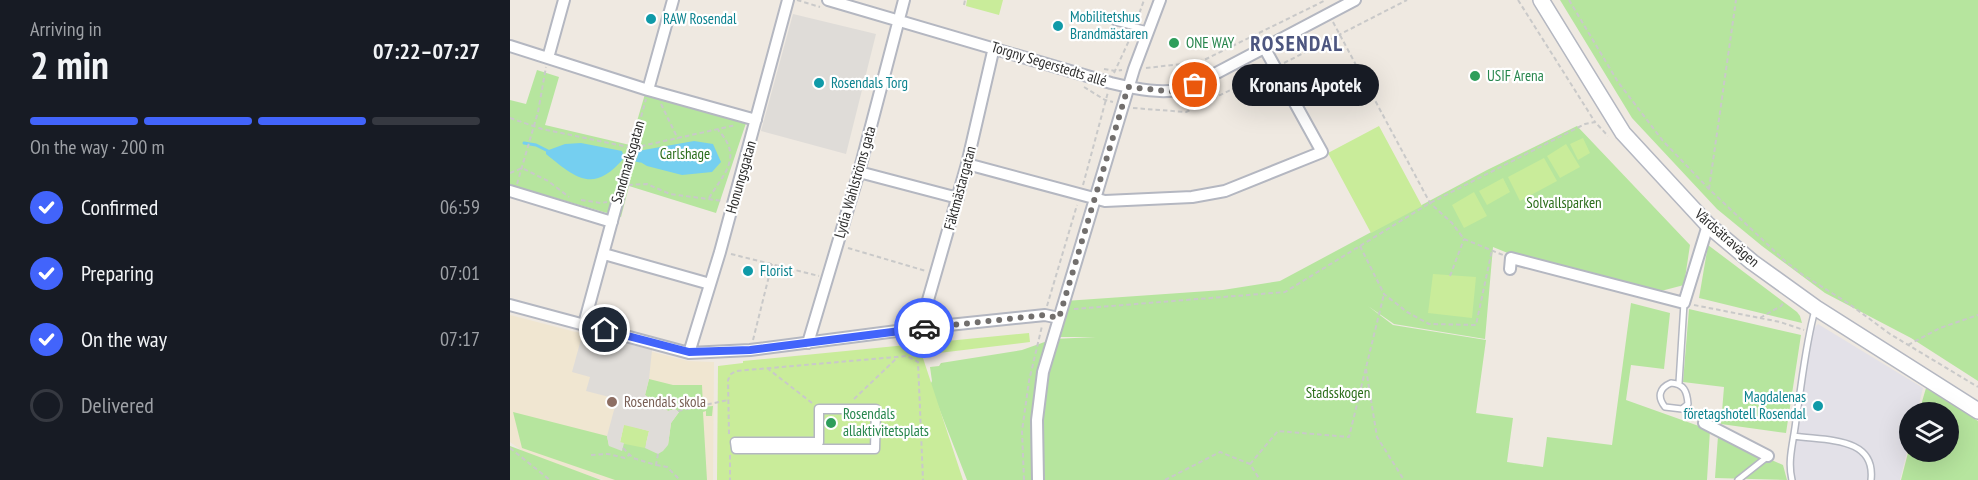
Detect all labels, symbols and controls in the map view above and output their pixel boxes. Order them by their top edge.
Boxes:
place label: Mobilitetshus Brandmästaren [1070,7,1148,43]
place label: RAW Rosendal [663,9,737,28]
marker: RAW Rosendal [644,12,658,26]
text: Arriving in [30,16,102,42]
marker: Mobilitetshus Brandmästaren [1051,19,1065,33]
district label: ROSENDAL [1250,30,1344,57]
place label: ONE WAY [1186,33,1235,52]
marker: ONE WAY [1167,36,1181,50]
text: 07:22–07:27 [373,37,480,65]
street label: Torgny Segerstedts allé [989,37,1109,90]
text: 2 min [30,39,109,90]
pin [1169,59,1220,110]
callout: Kronans Apotek [1231,64,1378,106]
place label: USIF Arena [1487,66,1544,85]
icon: bag [1178,68,1211,101]
marker: USIF Arena [1468,69,1482,83]
text: Kronans Apotek [1250,72,1361,98]
place label: Rosendals Torg [831,73,908,92]
marker: Rosendals Torg [812,76,826,90]
street label: Sandmarksgatan [607,118,648,206]
street label: Lydia Wahlströms gata [829,124,880,240]
text: On the way · 200 m [30,134,165,160]
street label: Honungsgatan [721,138,760,216]
park label: Carlshage [660,144,710,163]
street label: Fäktmästargatan [939,144,980,232]
icon: check [30,191,63,224]
text: Confirmed [81,193,158,221]
park label: Solvallsparken [1526,193,1602,212]
text: 06:59 [440,194,480,220]
street label: Vårdsätravägen [1690,204,1764,271]
icon: check [30,257,63,290]
text: Preparing [81,259,154,287]
text: 07:01 [440,260,480,286]
place label: Florist [760,261,793,280]
marker: Florist [741,264,755,278]
courier [894,298,954,358]
pin [579,304,630,355]
icon: car [908,312,941,345]
icon: home [588,313,621,346]
icon: check [30,323,63,356]
text: On the way [81,325,167,353]
text: 07:17 [440,326,480,352]
park label: Stadsskogen [1306,383,1370,402]
place label: Magdalenas företagshotell Rosendal [1683,387,1806,423]
text: Delivered [81,391,154,419]
place label: Rosendals skola [624,392,706,411]
marker: Rosendals skola [605,395,619,409]
marker: Magdalenas företagshotell Rosendal [1811,399,1825,413]
map controls [1899,402,1959,462]
button: layers [1899,402,1959,462]
place label: Rosendals allaktivitetsplats [843,404,929,440]
marker: Rosendals allaktivitetsplats [824,416,838,430]

